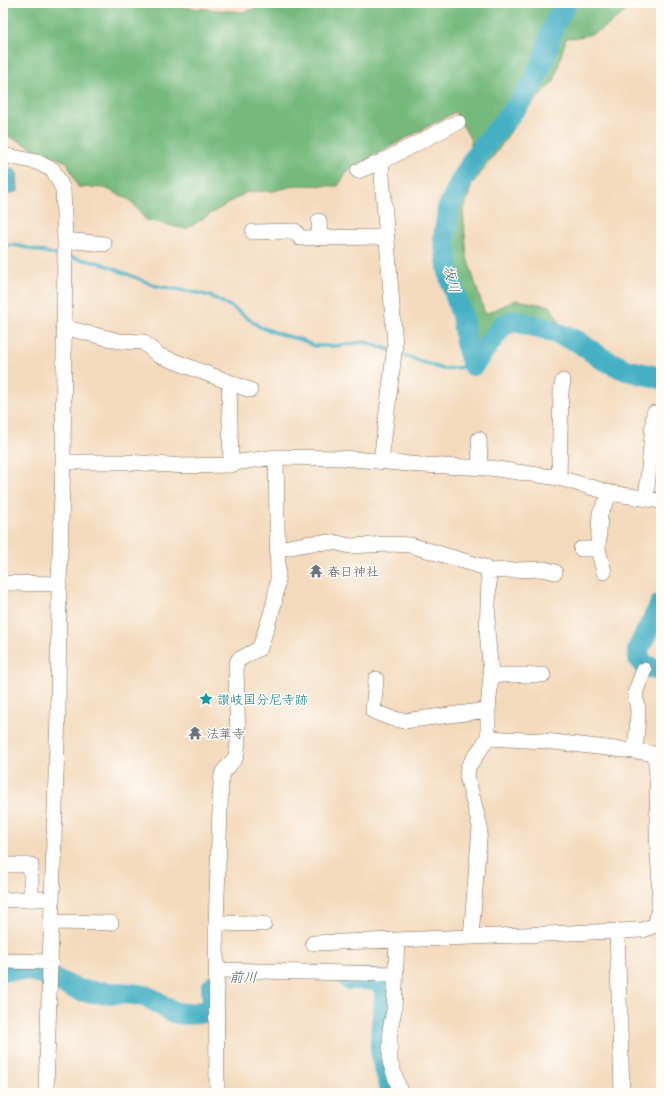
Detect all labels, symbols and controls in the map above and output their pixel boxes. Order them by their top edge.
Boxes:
water label: 坂川 [437,263,463,295]
temple icon: 春日神社 [308,563,324,579]
place label: 春日神社 [327,564,379,583]
place icon: 讃岐国分尼寺跡 [198,691,214,707]
place label: 讃岐国分尼寺跡 [217,692,308,711]
temple icon: 法華寺 [187,725,203,741]
place label: 法華寺 [206,726,245,745]
water label: 前川 [229,969,257,989]

